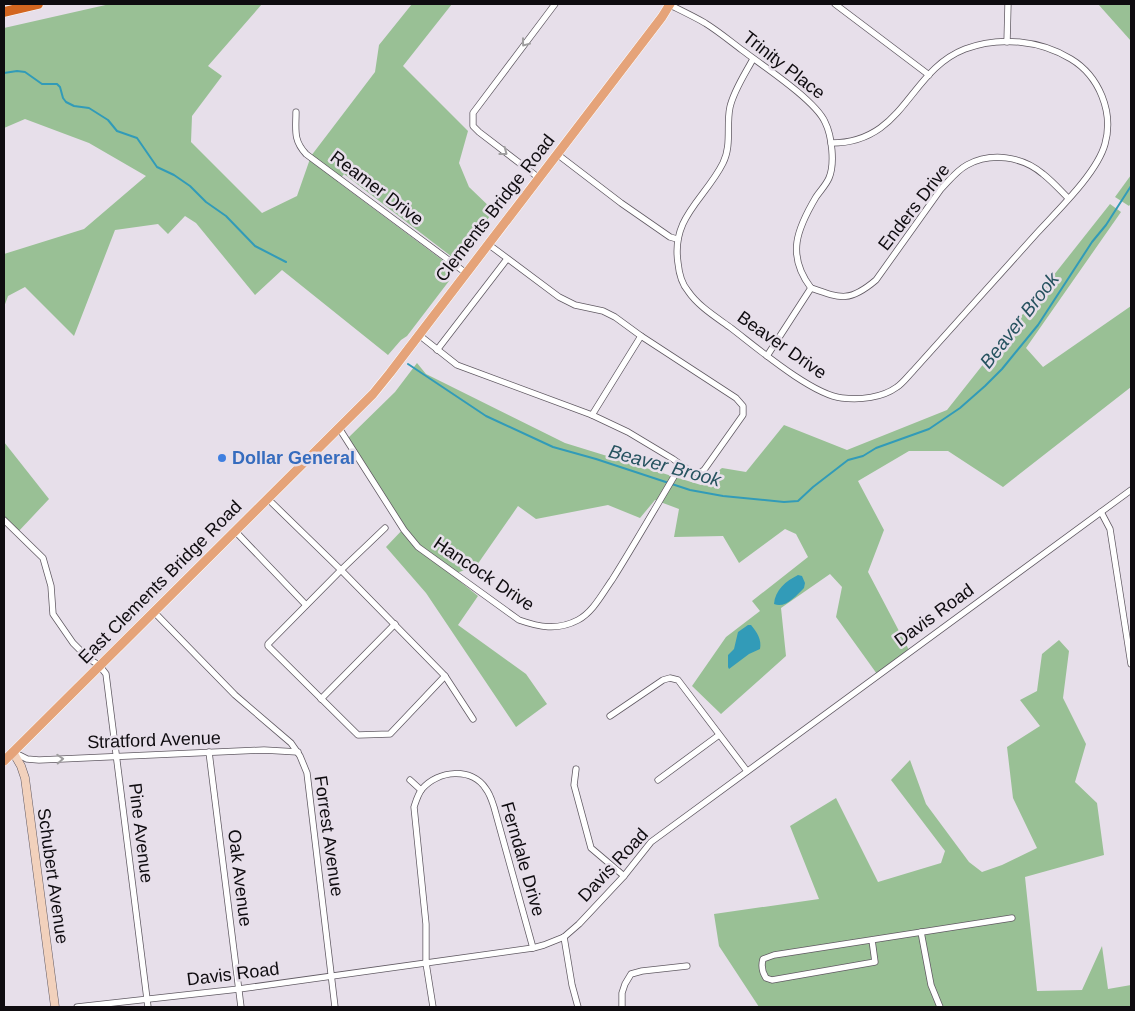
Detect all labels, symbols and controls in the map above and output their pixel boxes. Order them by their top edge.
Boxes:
street label: Trinity Place [739,27,829,103]
one-way arrow [523,37,531,46]
street label: Clements Bridge Road [431,130,559,286]
one-way arrow [498,146,507,154]
street label: Reamer Drive [327,147,427,229]
street label: Enders Drive [874,160,954,254]
water label: Beaver Brook [976,267,1064,372]
street label: Beaver Drive [734,307,830,383]
water label: Beaver Brook [607,440,725,491]
place label: Dollar General [232,448,355,468]
marker: Dollar General [216,452,228,464]
street label: East Clements Bridge Road [74,496,246,668]
street label: Hancock Drive [430,533,538,615]
street label: Davis Road [890,580,978,650]
street label: Stratford Avenue [87,728,221,752]
one-way arrow [56,754,64,765]
street label: Forrest Avenue [311,774,347,898]
street label: Pine Avenue [125,782,157,884]
street label: Ferndale Drive [497,800,549,918]
street label: Schubert Avenue [34,807,72,945]
street label: Davis Road [574,824,652,906]
street label: Oak Avenue [224,828,256,928]
street label: Davis Road [186,958,280,990]

